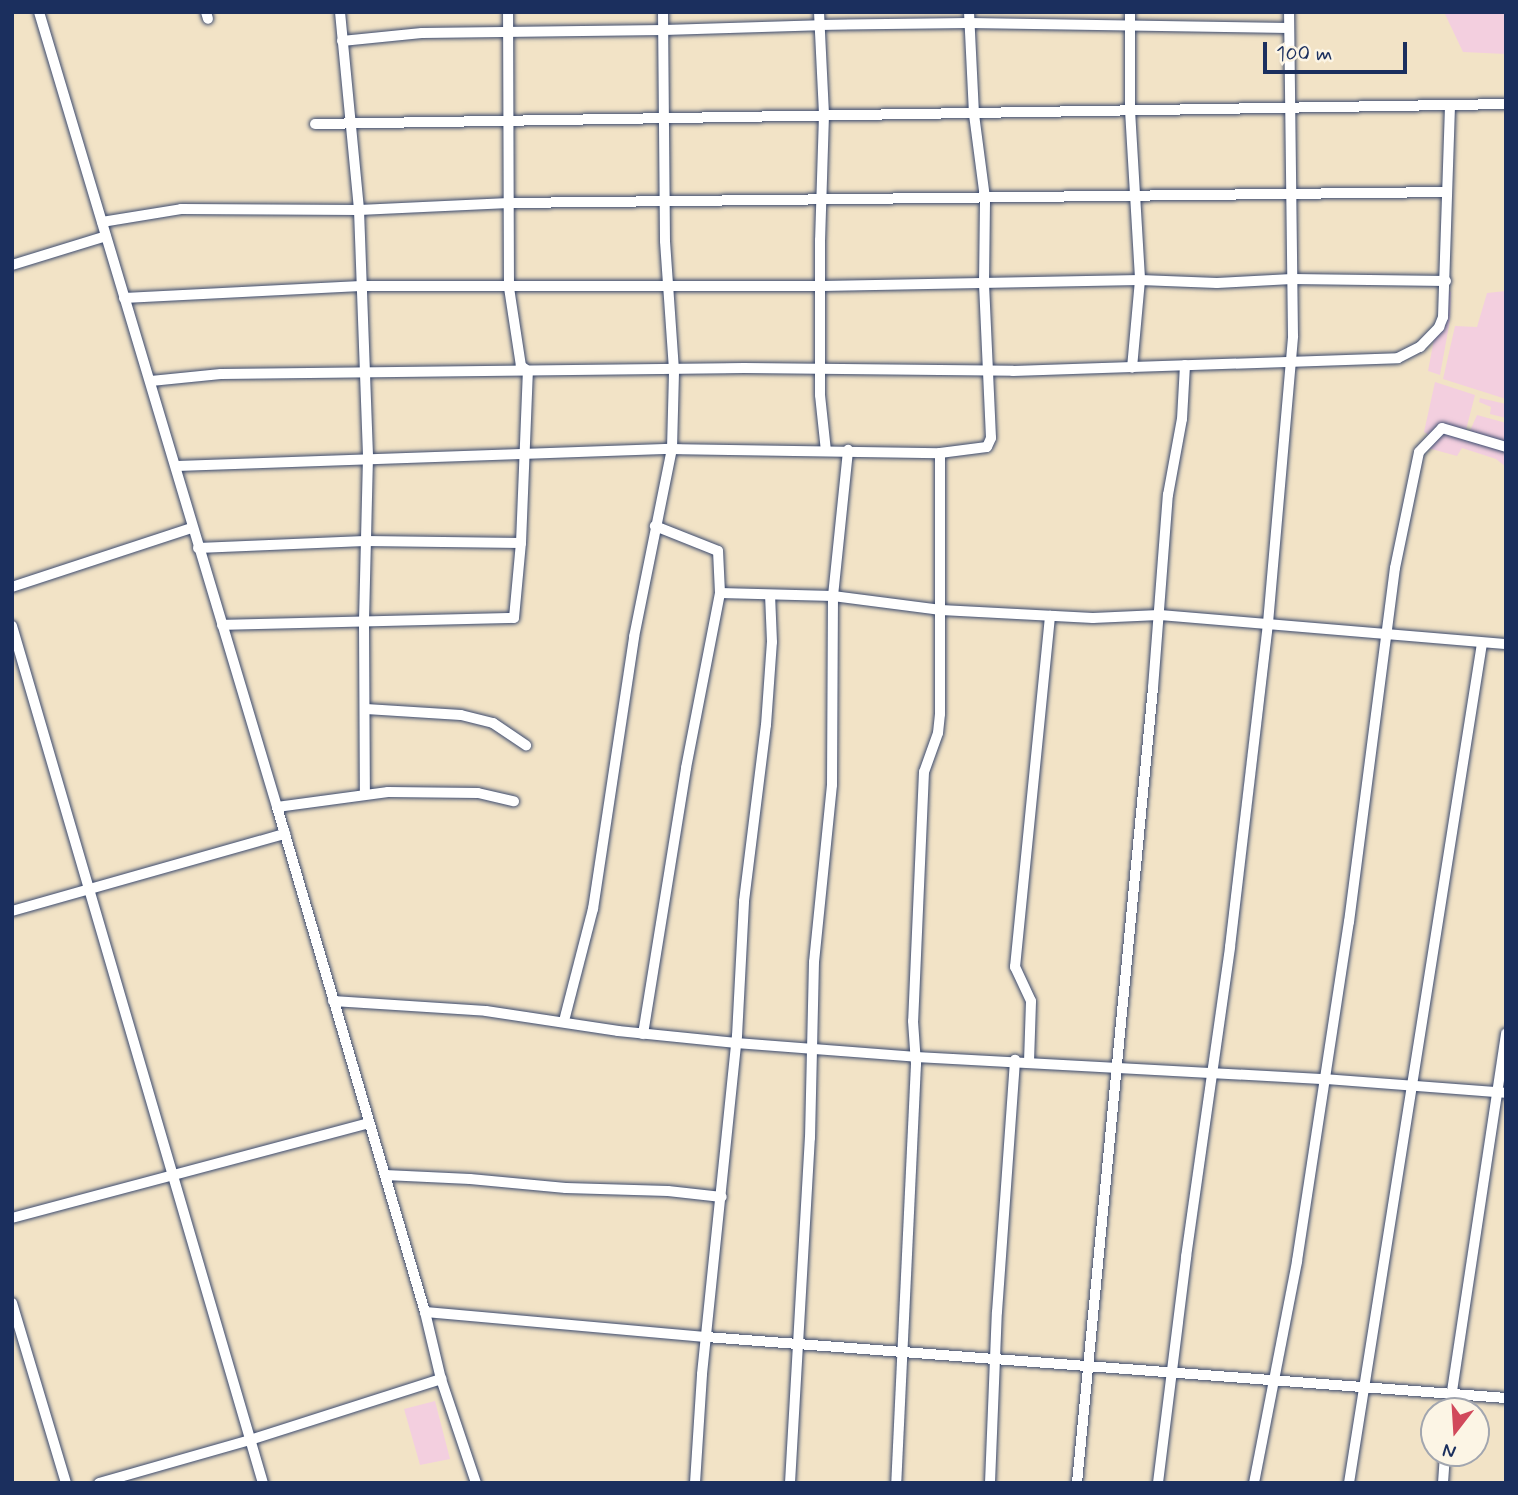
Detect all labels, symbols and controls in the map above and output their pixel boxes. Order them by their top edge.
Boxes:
scale bar [1266,28,1410,72]
text: 100 m [1276,40,1332,68]
north arrow [1420,1397,1490,1467]
text: N [1440,1437,1459,1464]

